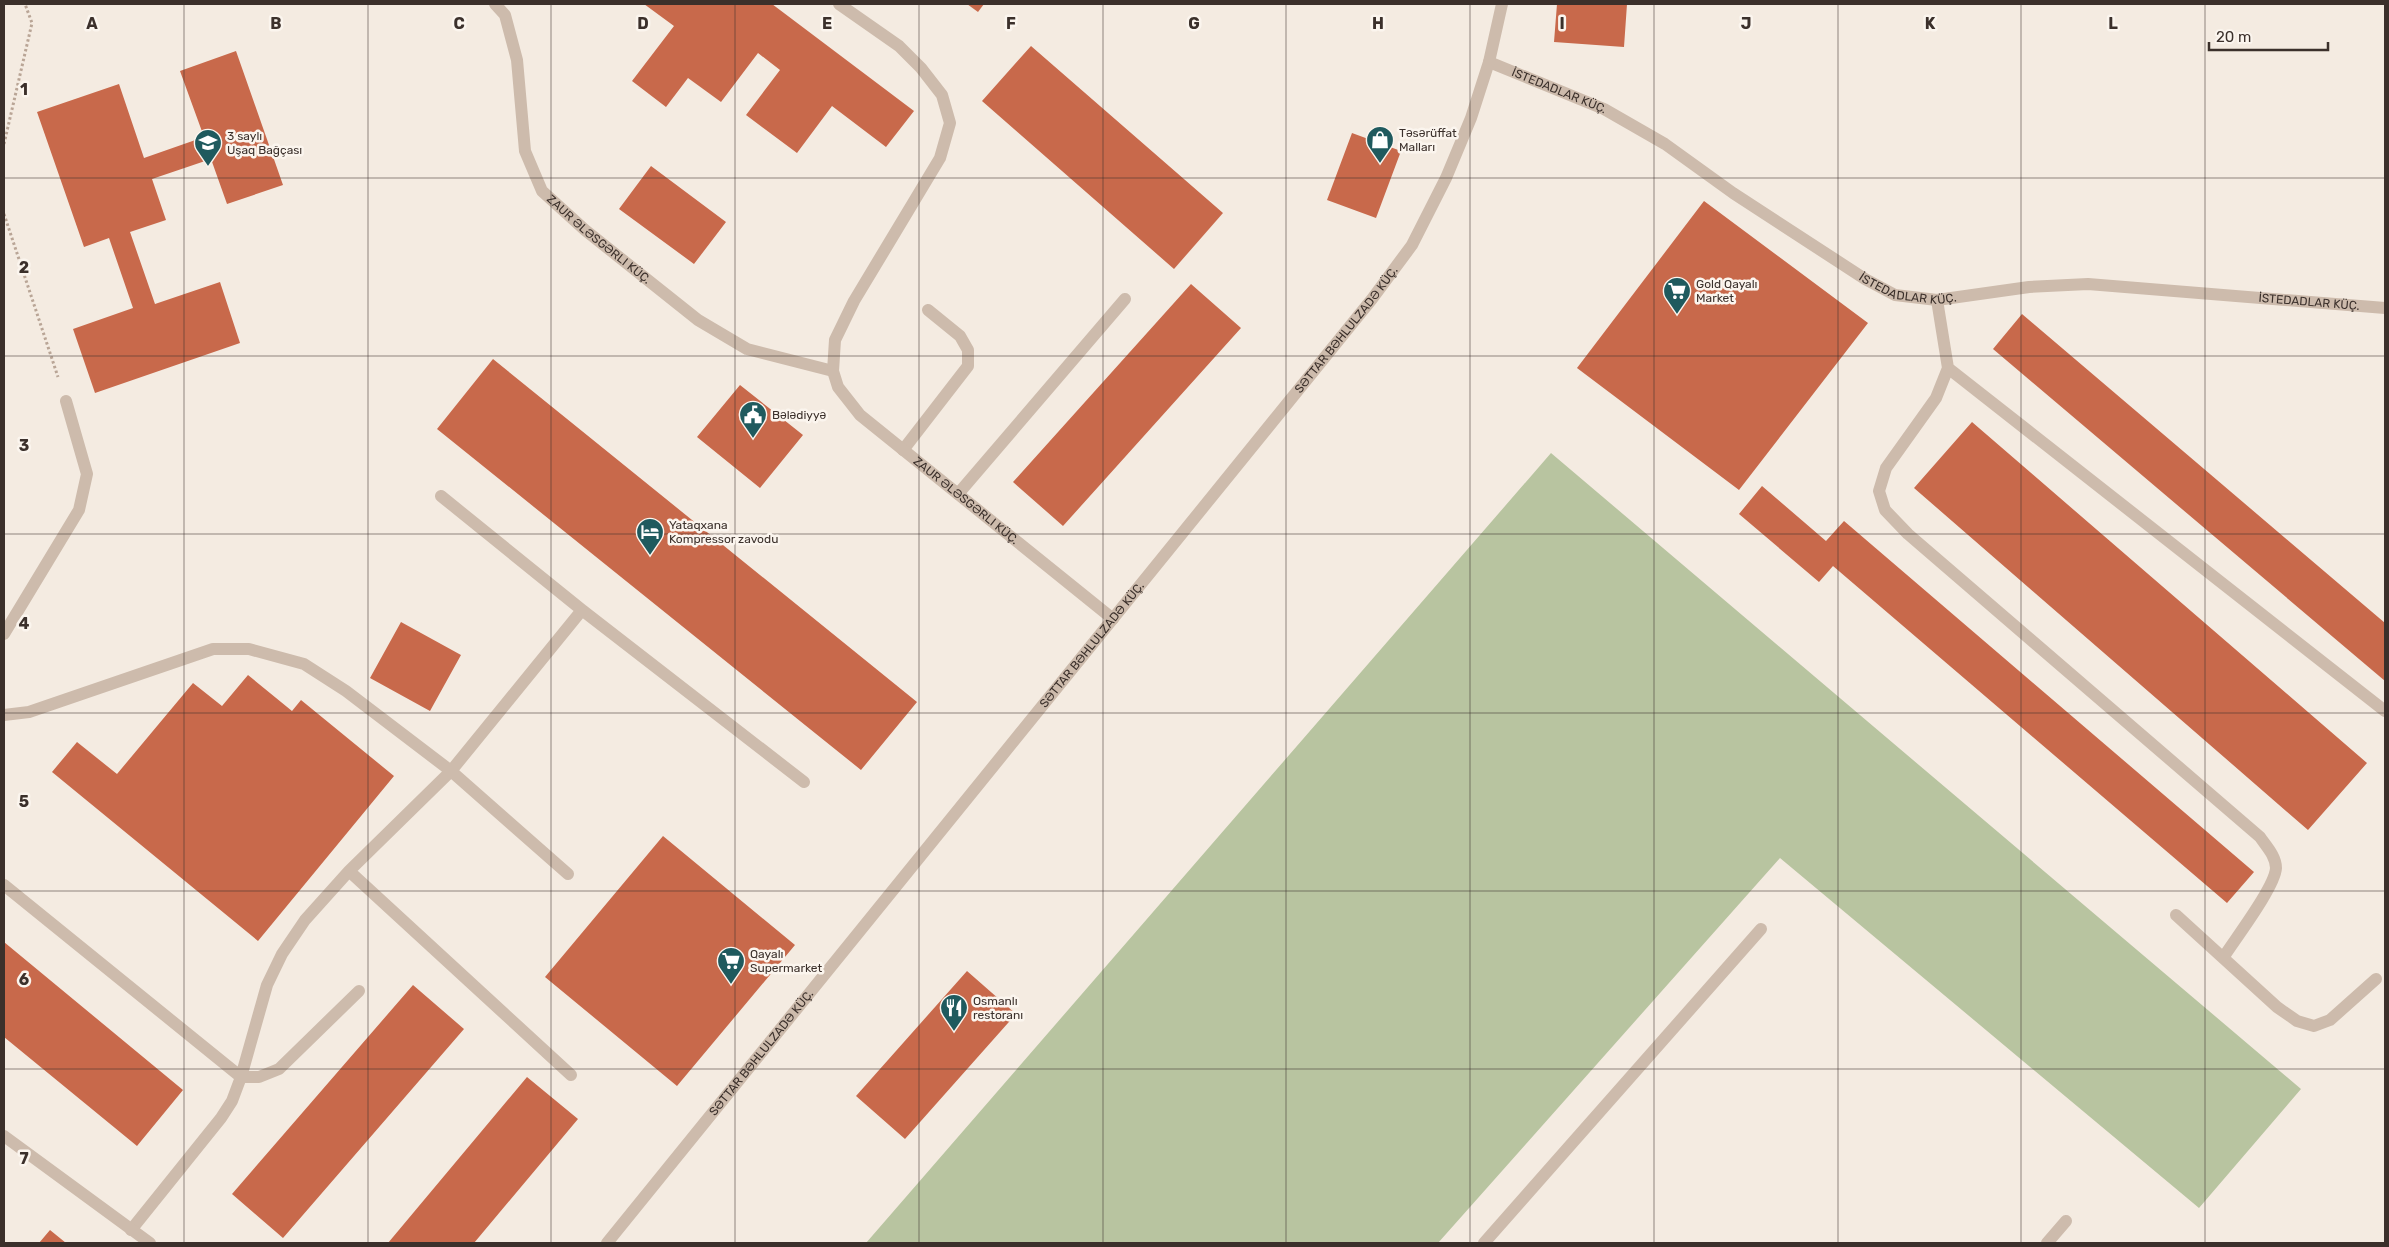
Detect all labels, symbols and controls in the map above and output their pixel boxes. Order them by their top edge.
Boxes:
text: A [86,14,98,33]
text: B [270,14,282,33]
text: C [453,14,465,33]
text: D [637,14,649,33]
text: E [822,14,832,33]
text: F [1006,14,1016,33]
text: G [1188,14,1200,33]
text: H [1372,14,1384,33]
text: I [1559,14,1565,33]
text: J [1741,14,1751,33]
text: K [1925,14,1936,33]
text: L [2108,14,2118,33]
scale bar [2209,20,2328,52]
text: 20 m [2216,28,2251,46]
street label: İSTEDADLAR KÜÇ. [1510,65,1610,116]
text: 1 [20,80,28,99]
shop icon: Təsərüffat Malları [1365,125,1395,164]
place label: Təsərüffat Malları [1399,126,1457,154]
school or university icon: 3 saylı Uşaq Bağçası [193,128,223,167]
place label: 3 saylı Uşaq Bağçası [227,129,302,157]
street label: ZAUR ƏLƏSGƏRLI KÜÇ. [544,192,654,287]
text: 2 [19,258,29,277]
street label: SƏTTAR BƏHLULZADƏ KÜÇ. [1292,264,1401,396]
street label: İSTEDADLAR KÜÇ. [1856,270,1957,307]
supermarket icon: Gold Qayalı Market [1662,276,1692,315]
place label: Gold Qayalı Market [1696,277,1758,305]
street label: İSTEDADLAR KÜÇ. [2258,291,2360,313]
public building icon: Bələdiyyə [738,400,768,439]
place label: Bələdiyyə [772,408,827,422]
text: 3 [19,436,29,455]
street label: ZAUR ƏLƏSGƏRLI KÜÇ. [911,454,1022,547]
hotel icon: Yataqxana Kompressor zavodu [635,517,665,556]
place label: Yataqxana Kompressor zavodu [669,518,778,546]
street label: SƏTTAR BƏHLULZADƏ KÜÇ. [1037,579,1147,710]
text: 4 [19,614,30,633]
text: 5 [19,792,29,811]
supermarket icon: Qayalı Supermarket [716,946,746,985]
place label: Qayalı Supermarket [750,947,823,975]
text: 6 [19,970,29,989]
street label: SƏTTAR BƏHLULZADƏ KÜÇ. [706,987,816,1118]
restaurant icon: Osmanlı restoranı [939,993,969,1032]
place label: Osmanlı restoranı [973,994,1023,1022]
text: 7 [19,1149,29,1168]

